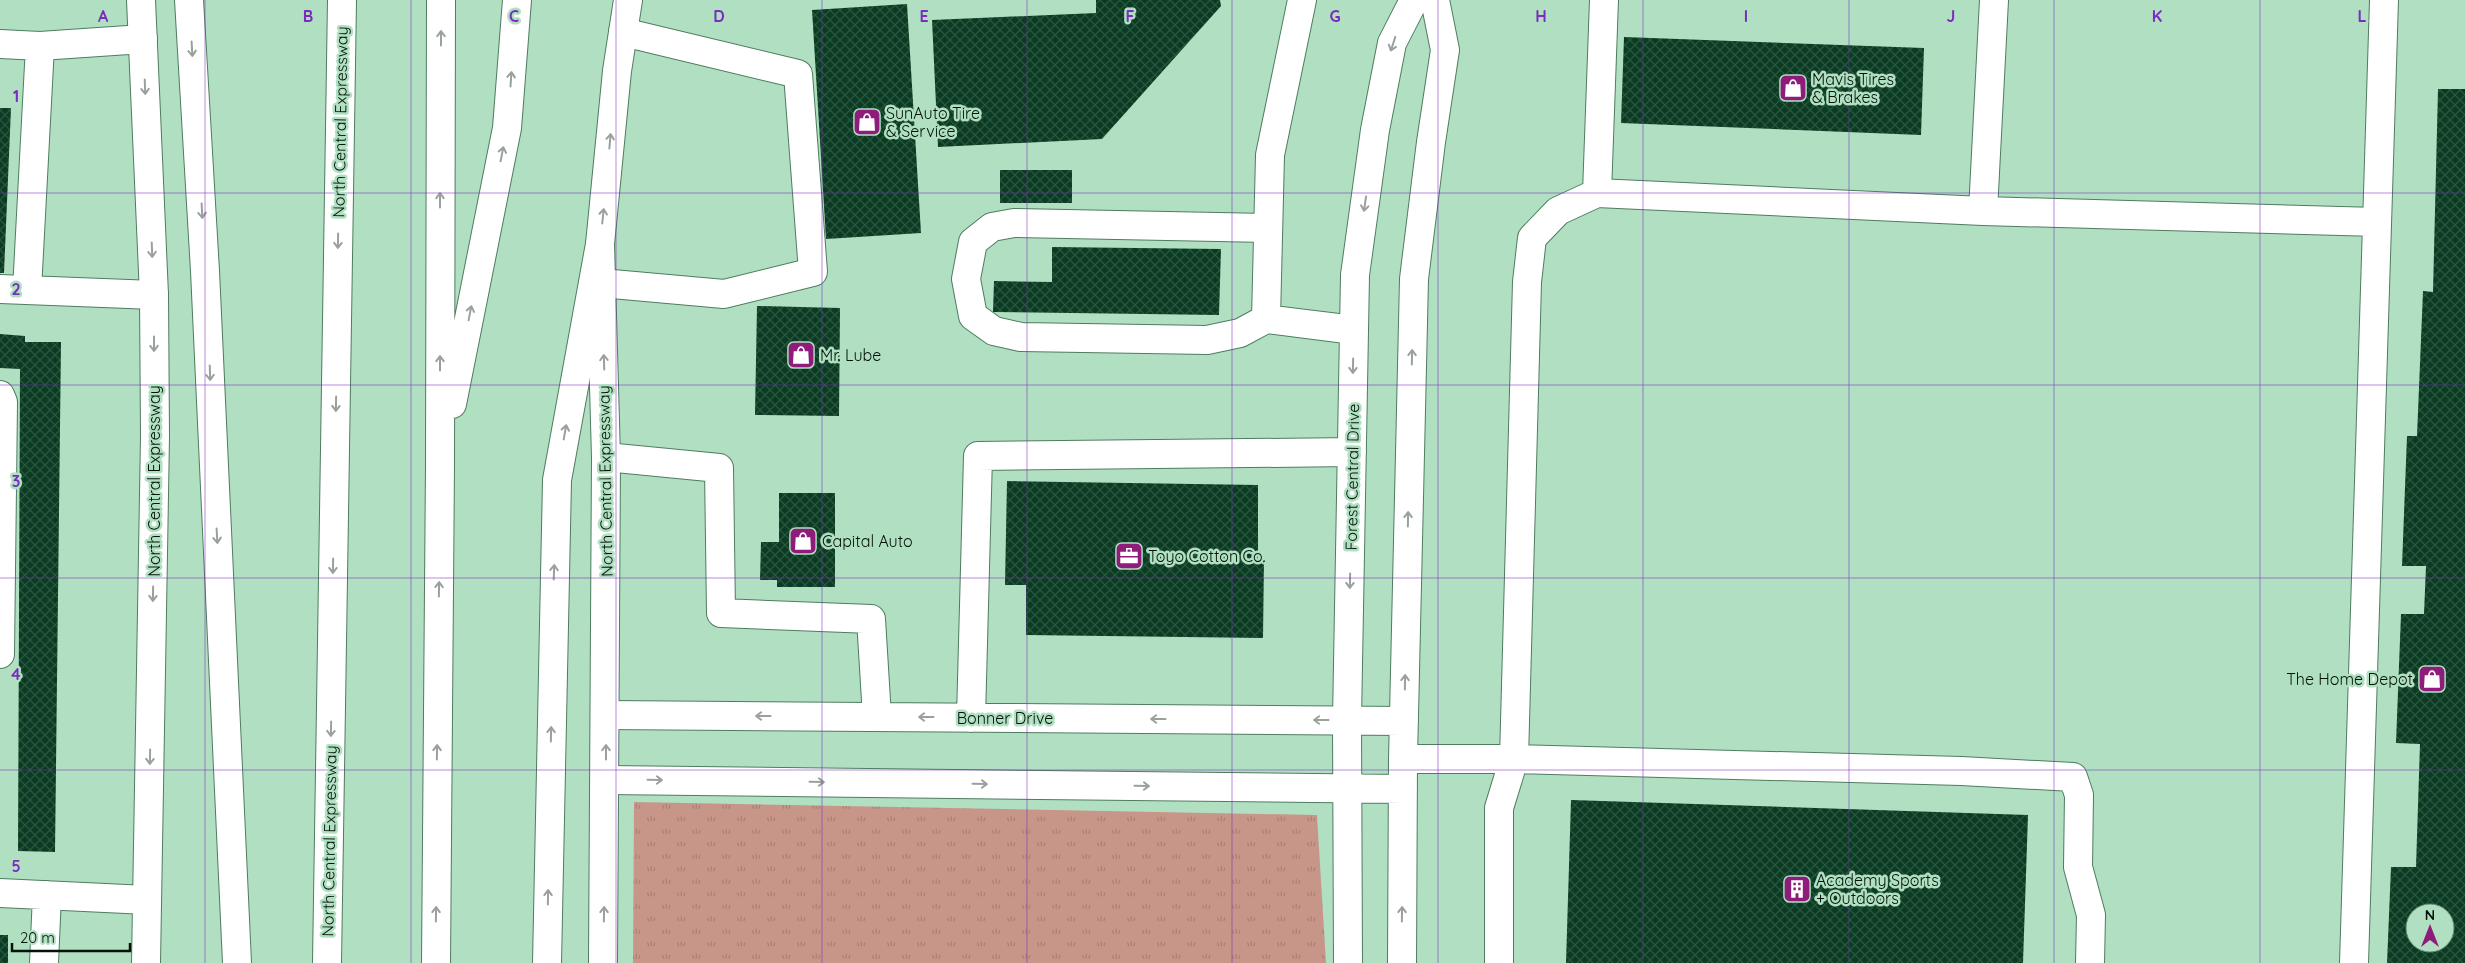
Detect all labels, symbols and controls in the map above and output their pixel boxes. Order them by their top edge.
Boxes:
text: A [98,6,109,26]
text: B [303,6,313,26]
text: C [509,6,519,26]
text: D [713,6,725,26]
text: E [919,6,929,26]
text: F [1126,6,1135,26]
text: G [1329,6,1341,26]
text: H [1535,6,1547,26]
text: I [1744,6,1748,26]
text: J [1947,6,1955,26]
text: K [2152,6,2162,26]
text: L [2358,6,2367,26]
street label: North Central Expressway [328,26,352,218]
one-way arrow [436,30,445,46]
one-way arrow [1388,36,1398,52]
one-way arrow [187,40,197,56]
place label: Mavis Tires & Brakes [1812,69,1894,107]
one-way arrow [506,71,516,87]
shop icon: Mavis Tires & Brakes [1778,73,1808,103]
one-way arrow [141,79,150,95]
text: 1 [13,86,19,106]
place label: SunAuto Tire & Service [886,103,980,141]
shop icon: SunAuto Tire & Service [852,107,882,137]
one-way arrow [605,133,615,149]
one-way arrow [498,146,507,162]
one-way arrow [435,193,445,209]
one-way arrow [1360,195,1370,211]
one-way arrow [197,203,206,219]
one-way arrow [598,209,608,225]
one-way arrow [333,232,343,249]
one-way arrow [147,242,157,258]
text: 2 [11,279,21,299]
one-way arrow [466,306,475,322]
one-way arrow [149,336,159,352]
shop icon: Mr. Lube [786,340,816,370]
place label: Mr. Lube [820,345,881,365]
one-way arrow [1407,349,1417,366]
one-way arrow [599,354,608,370]
one-way arrow [435,355,445,372]
one-way arrow [1349,357,1358,373]
one-way arrow [205,365,214,381]
street label: North Central Expressway [144,385,164,577]
street label: North Central Expressway [593,385,617,577]
one-way arrow [331,395,341,411]
street label: Forest Central Drive [1341,403,1363,551]
one-way arrow [561,425,571,441]
text: 3 [12,471,20,491]
one-way arrow [1404,512,1413,528]
shop icon: Capital Auto [788,526,818,556]
one-way arrow [212,527,221,543]
place label: Capital Auto [822,531,913,551]
office icon: Toyo Cotton Co. [1114,541,1144,571]
place label: Toyo Cotton Co. [1148,546,1266,566]
one-way arrow [328,558,338,574]
one-way arrow [549,564,559,580]
one-way arrow [1345,572,1355,588]
one-way arrow [434,582,444,598]
one-way arrow [148,586,157,602]
text: 4 [11,664,21,684]
shop icon: The Home Depot [2417,664,2447,694]
place label: The Home Depot [2286,669,2413,689]
one-way arrow [1400,674,1410,690]
street label: Bonner Drive [957,708,1053,728]
one-way arrow [755,711,772,721]
one-way arrow [918,712,934,722]
one-way arrow [1150,714,1166,724]
one-way arrow [1313,715,1329,725]
one-way arrow [326,720,336,736]
one-way arrow [546,727,555,743]
one-way arrow [433,744,442,760]
one-way arrow [601,744,611,760]
street label: North Central Expressway [317,745,341,937]
one-way arrow [145,748,155,764]
one-way arrow [646,775,662,785]
one-way arrow [808,777,825,787]
one-way arrow [971,779,987,789]
one-way arrow [1134,781,1150,791]
text: 5 [11,856,21,876]
place label: Academy Sports + Outdoors [1816,870,1939,908]
building icon: Academy Sports + Outdoors [1782,874,1812,904]
one-way arrow [543,889,553,906]
north arrow [2405,903,2455,953]
text: N [2425,906,2435,924]
one-way arrow [431,907,441,923]
one-way arrow [599,907,609,923]
one-way arrow [1397,907,1407,923]
scale bar [12,920,130,952]
text: 20 m [20,928,55,947]

